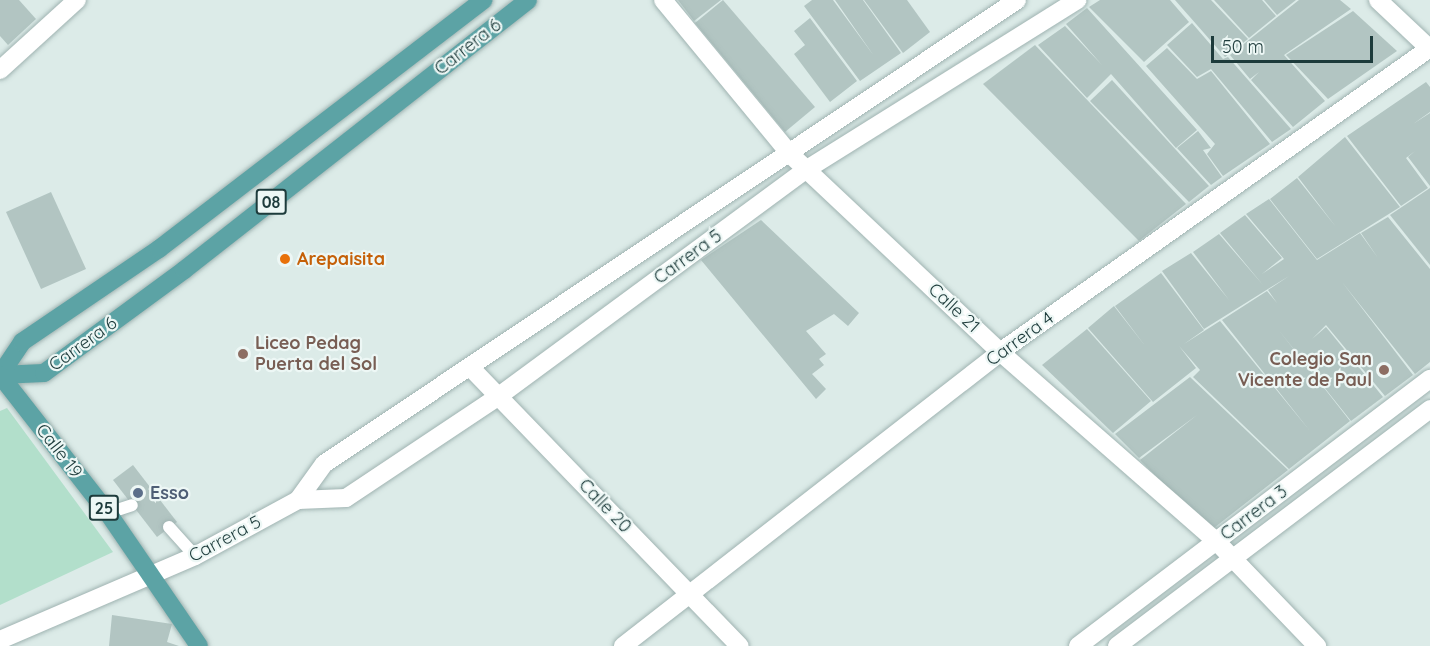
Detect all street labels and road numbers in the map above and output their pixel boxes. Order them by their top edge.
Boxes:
street label: Carrera 6 [430,14,506,80]
road number: 08 [254,189,288,215]
street label: Carrera 5 [650,225,726,289]
street label: Calle 21 [924,279,984,337]
street label: Carrera 4 [982,307,1058,371]
street label: Carrera 6 [45,312,121,376]
street label: Calle 19 [31,420,87,482]
street label: Calle 20 [574,475,636,537]
street label: Carrera 3 [1216,481,1292,545]
road number: 25 [88,495,120,521]
street label: Carrera 5 [185,511,265,567]

